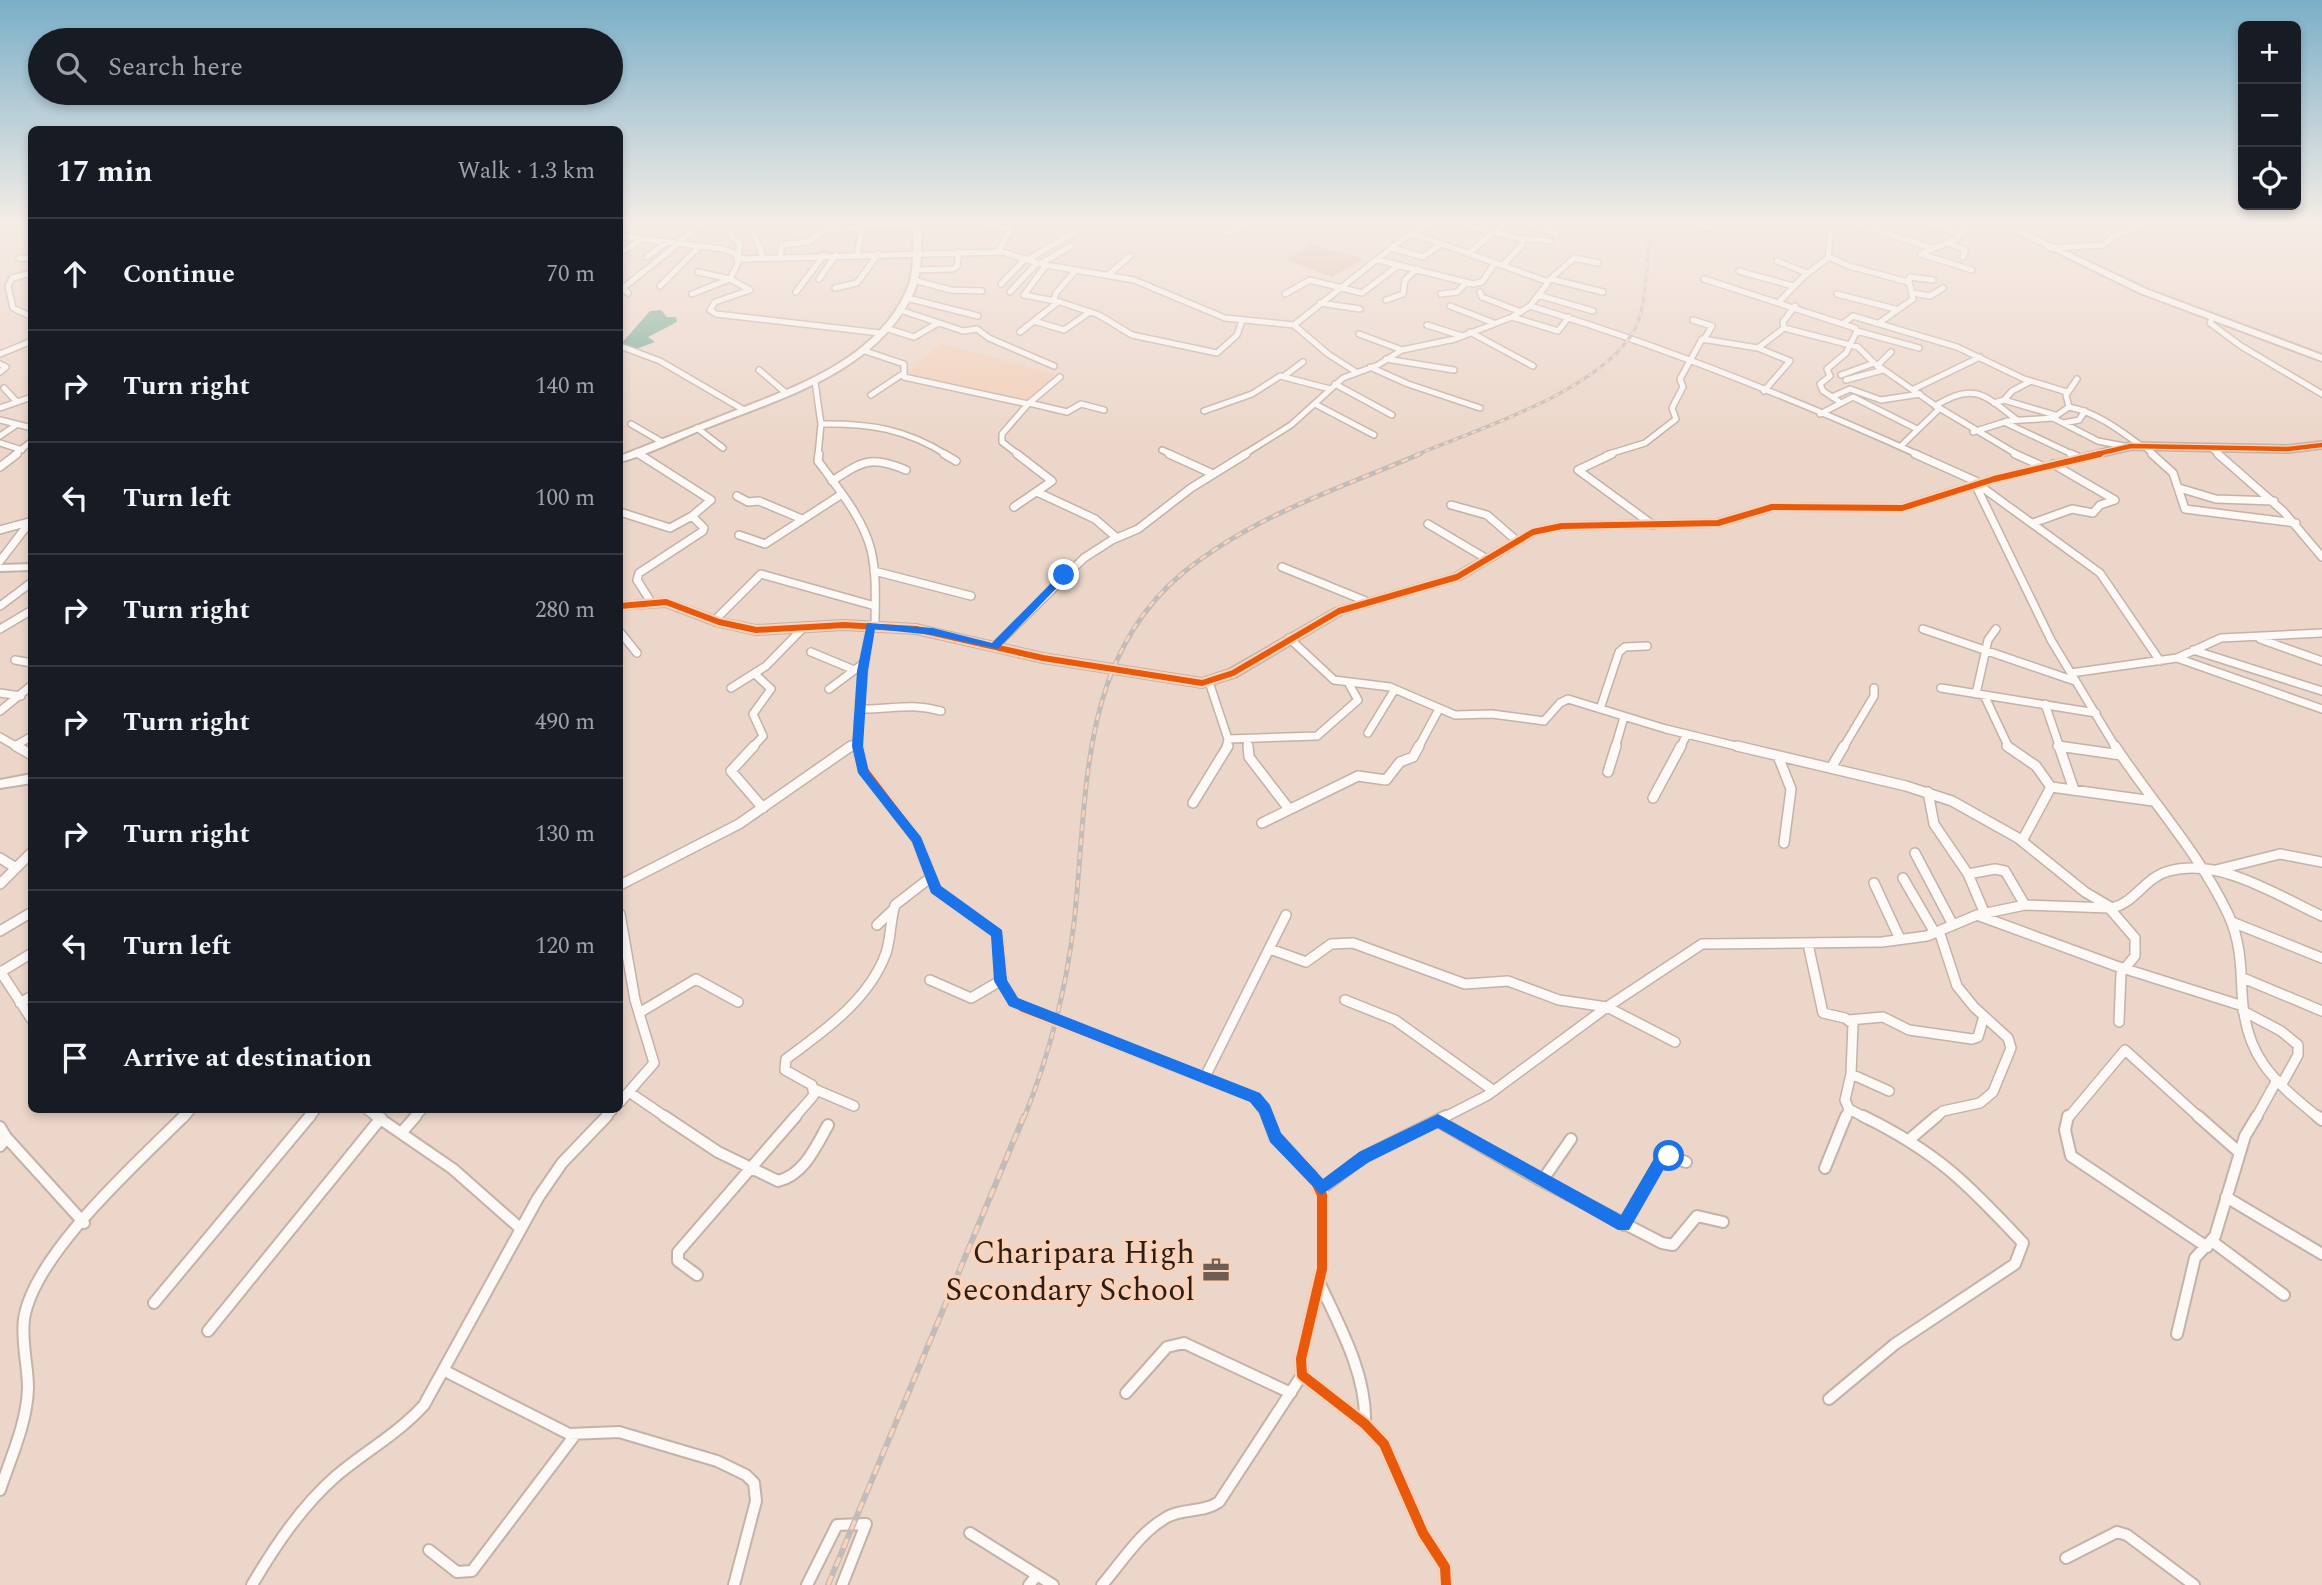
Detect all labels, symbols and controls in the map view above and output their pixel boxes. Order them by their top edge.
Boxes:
map controls [2238,21,2301,210]
button: + [2238,21,2301,84]
search box [28,28,623,105]
text: Search here [108,47,243,87]
icon: search [52,48,90,86]
button: − [2238,84,2301,147]
button: locate [2238,147,2301,210]
text: 17 min [56,149,153,195]
text: Walk · 1.3 km [458,154,595,189]
text: Continue [123,254,235,294]
icon: ahead [56,255,94,293]
text: 70 m [546,257,595,292]
text: Turn right [123,366,250,406]
icon: right [56,367,94,405]
text: 140 m [535,369,595,404]
text: Turn left [123,478,231,518]
icon: left [56,479,94,517]
text: 100 m [535,481,595,516]
route end [1048,559,1079,590]
text: Turn right [123,590,250,630]
icon: right [56,591,94,629]
text: 280 m [535,593,595,628]
text: Turn right [123,702,250,742]
icon: right [56,703,94,741]
text: 490 m [535,705,595,740]
text: Turn right [123,814,250,854]
icon: right [56,815,94,853]
text: 130 m [535,817,595,852]
text: Turn left [123,926,231,966]
icon: left [56,927,94,965]
text: 120 m [535,929,595,964]
text: Arrive at destination [123,1038,372,1078]
icon: arrive [56,1039,94,1077]
route start [1653,1140,1684,1171]
place label: Charipara High Secondary School [945,1229,1195,1315]
office icon: Charipara High Secondary School [1201,1255,1231,1285]

